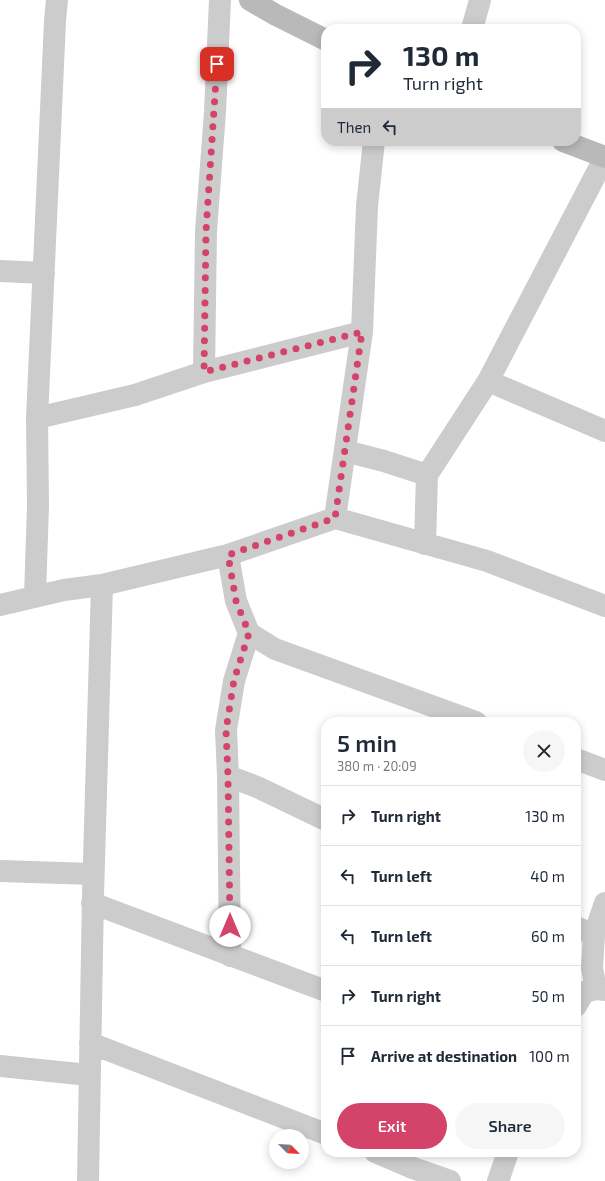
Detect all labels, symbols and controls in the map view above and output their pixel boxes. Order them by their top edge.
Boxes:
text: 130 m [403,38,479,72]
icon: right [337,40,389,92]
pin [200,47,234,81]
icon: arrive [206,53,228,75]
text: Turn right [403,72,483,94]
icon: left [379,116,401,138]
text: Then [337,118,371,136]
text: 5 min [337,728,397,757]
button: close [523,730,565,772]
text: 380 m · 20:09 [337,758,417,774]
icon: right [337,805,359,827]
text: Turn right [371,807,441,825]
text: 130 m [525,807,565,825]
icon: left [337,865,359,887]
text: Turn left [371,867,432,885]
text: 40 m [530,867,565,885]
position arrow [209,905,251,947]
icon: left [337,925,359,947]
text: Turn left [371,927,432,945]
text: 60 m [531,927,565,945]
icon: right [337,985,359,1007]
text: Turn right [371,987,441,1005]
text: 50 m [531,987,565,1005]
icon: arrive [337,1045,359,1067]
text: Arrive at destination [371,1047,517,1065]
text: 100 m [529,1047,570,1065]
button: Exit [337,1103,447,1149]
button: Share [455,1103,565,1149]
north arrow [269,1129,309,1169]
map controls [269,1129,309,1169]

